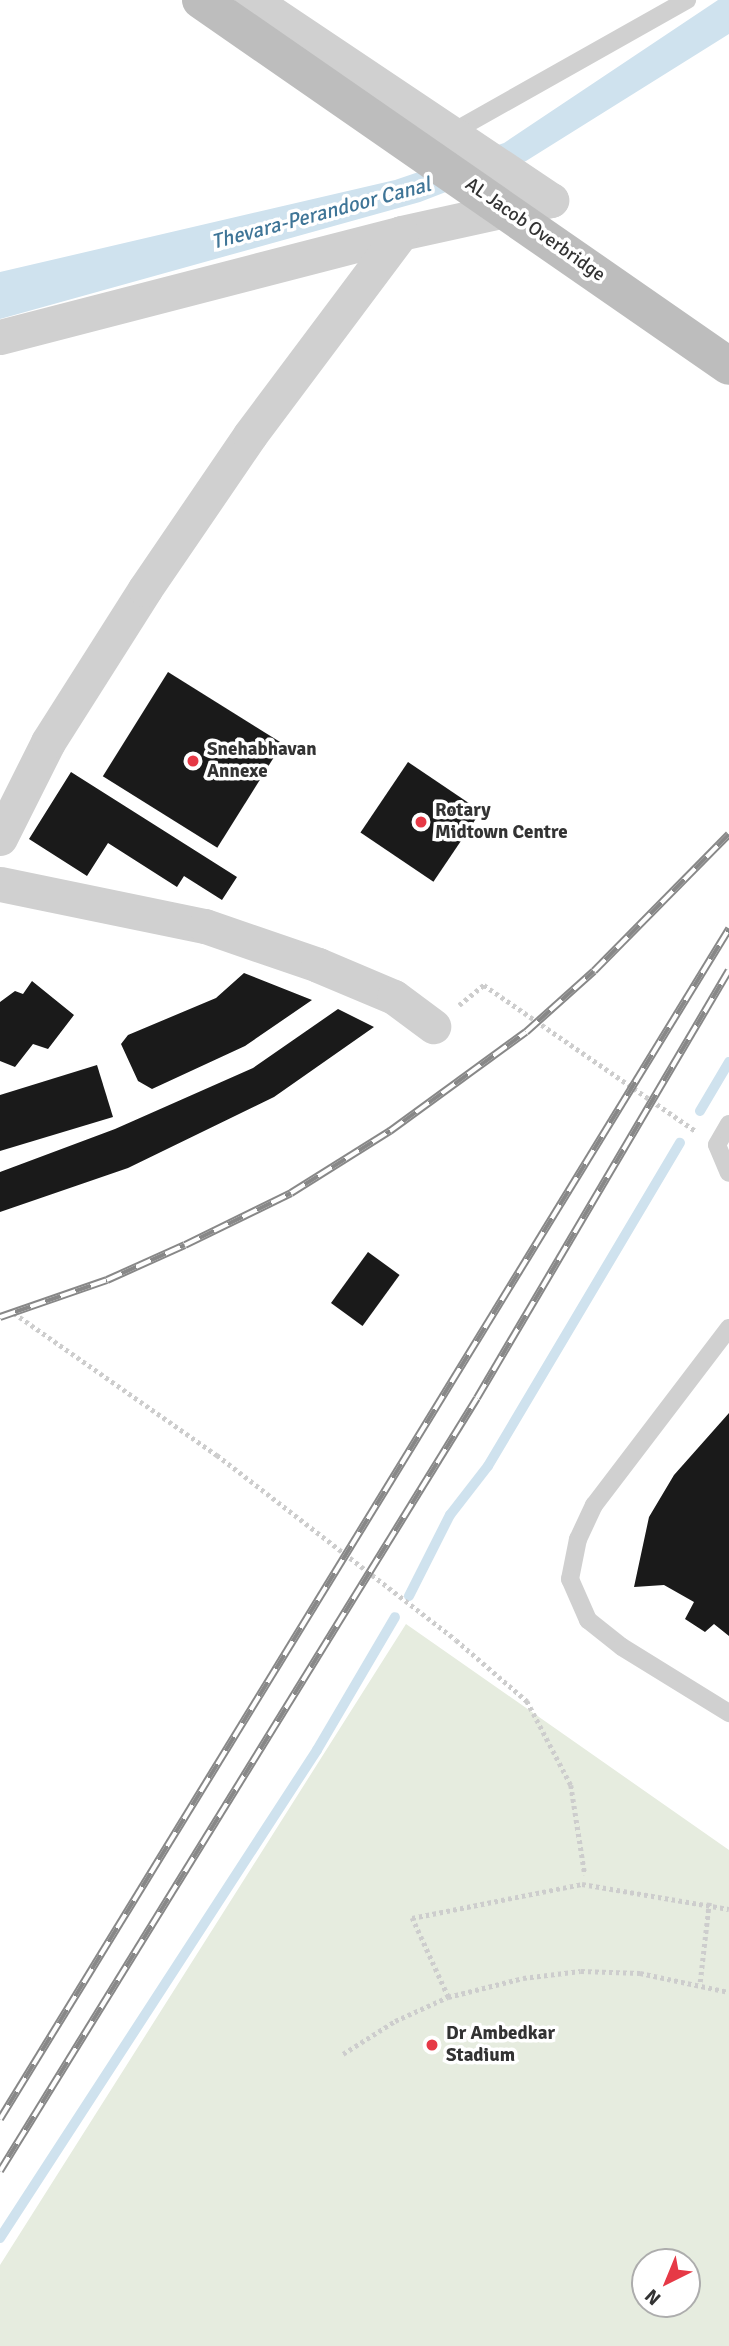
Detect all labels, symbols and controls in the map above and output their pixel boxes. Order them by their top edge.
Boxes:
water label: Thevara-Perandoor Canal [209,172,433,254]
street label: AL Jacob Overbridge [461,173,609,287]
place label: Snehabhavan Annexe [207,739,317,783]
marker: Snehabhavan Annexe [185,753,201,769]
place label: Rotary Midtown Centre [435,800,568,844]
marker: Rotary Midtown Centre [413,814,429,830]
place label: Dr Ambedkar Stadium [446,2023,555,2067]
marker: Dr Ambedkar Stadium [424,2037,440,2053]
north arrow [631,2248,701,2318]
text: N [640,2284,666,2310]

